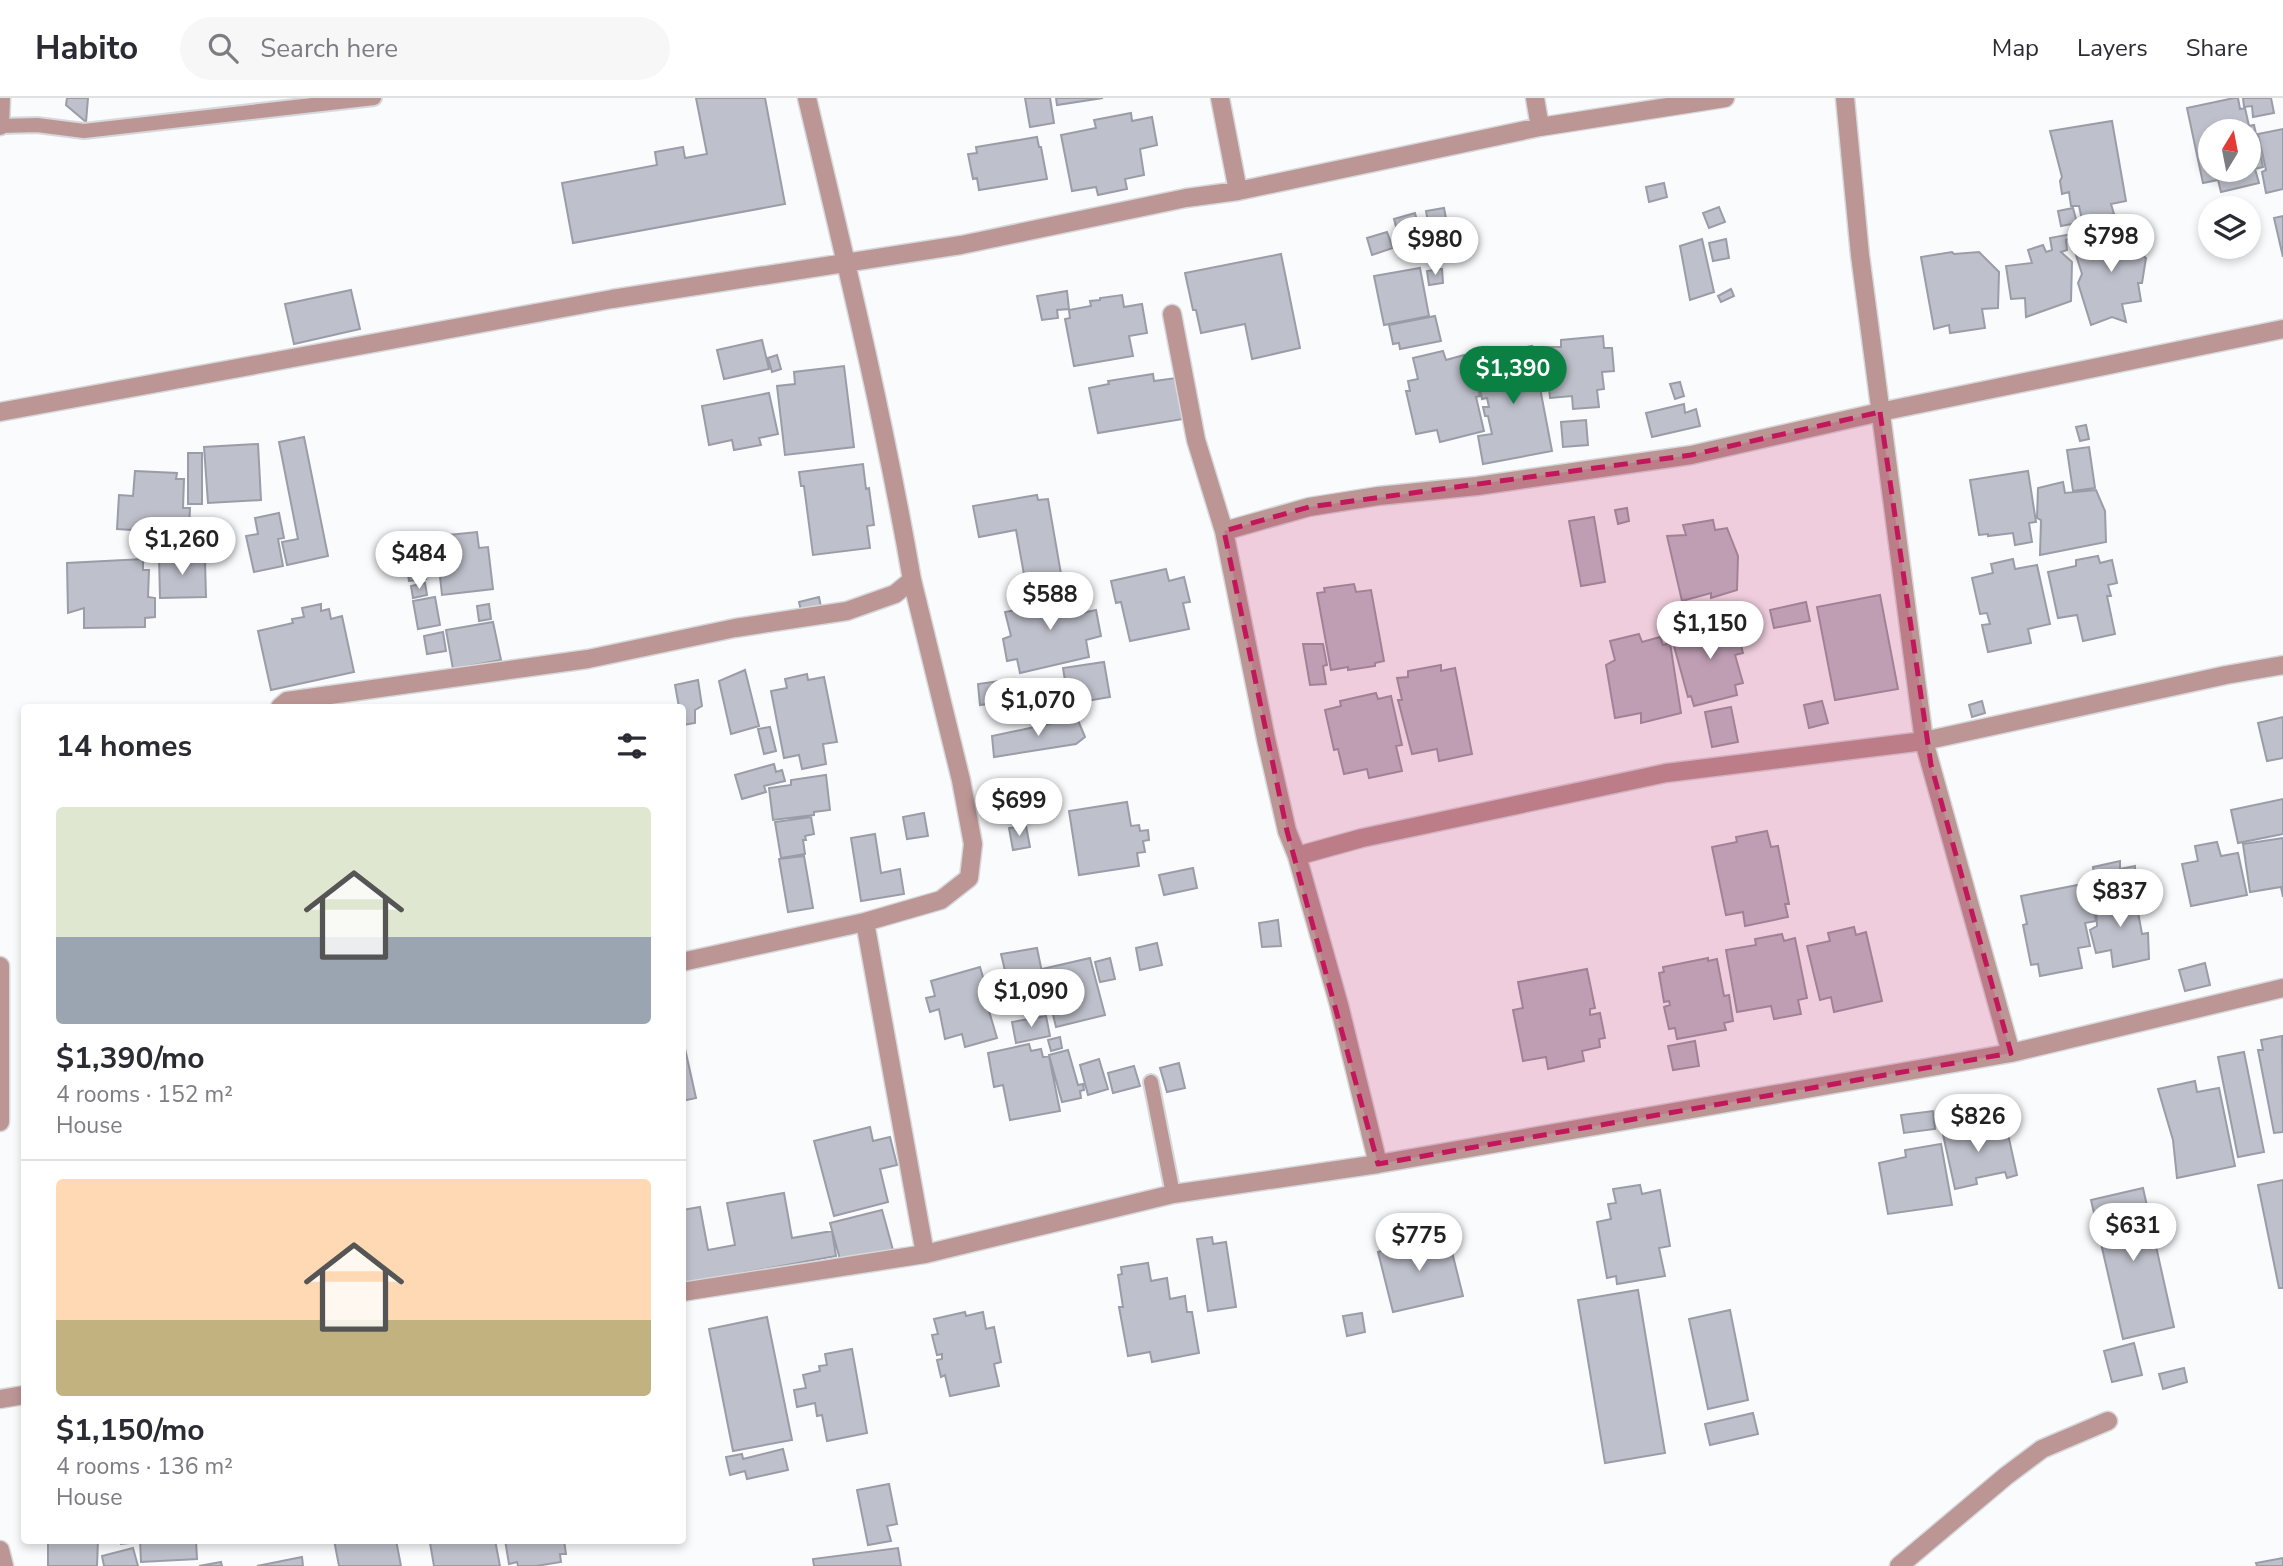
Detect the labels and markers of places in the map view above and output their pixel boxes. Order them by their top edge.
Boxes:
pin: $798 [2070,214,2152,274]
pin: $980 [1394,218,1476,277]
pin: $1,390 [1456,346,1570,406]
pin: $1,260 [125,518,239,577]
pin: $484 [378,532,460,591]
pin: $588 [1009,573,1091,632]
pin: $1,150 [1653,602,1767,661]
pin: $1,070 [981,678,1095,738]
pin: $699 [978,778,1060,838]
pin: $837 [2079,870,2161,929]
pin: $1,090 [974,970,1088,1029]
pin: $826 [1937,1094,2019,1154]
pin: $631 [2092,1204,2174,1263]
pin: $775 [1378,1214,1460,1273]

